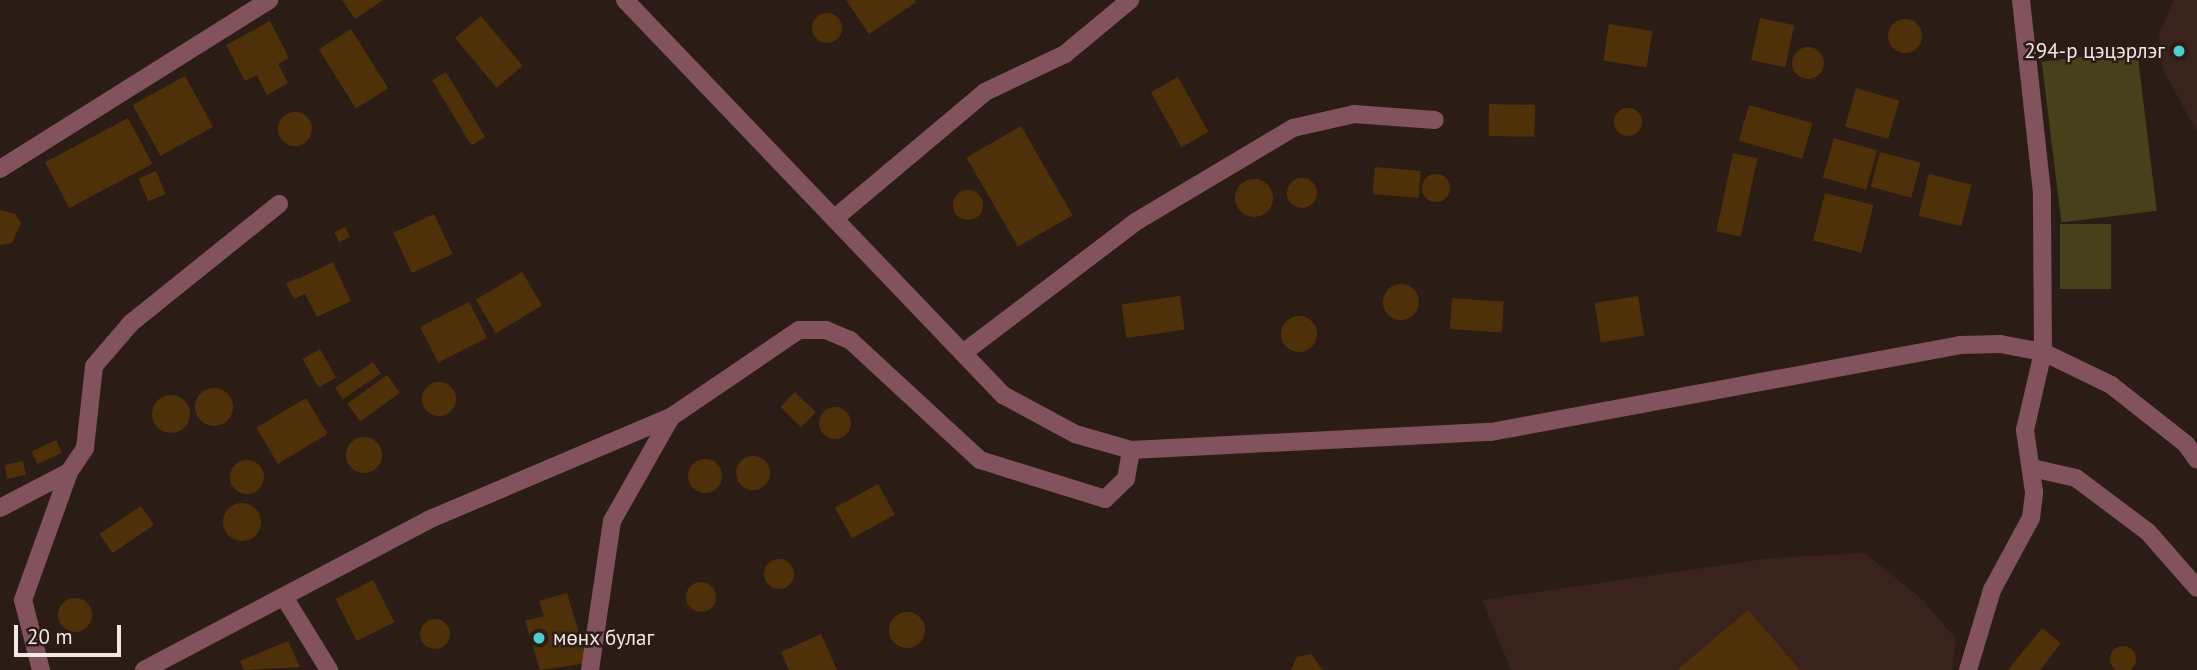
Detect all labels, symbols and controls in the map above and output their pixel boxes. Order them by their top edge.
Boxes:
place label: 294-р цэцэрлэг [2024,38,2165,64]
marker: 294-р цэцэрлэг [2171,43,2187,59]
scale bar [18,610,124,654]
text: 20 m [27,623,73,650]
place label: мөнх булаг [553,625,655,651]
marker: мөнх булаг [531,630,547,646]

